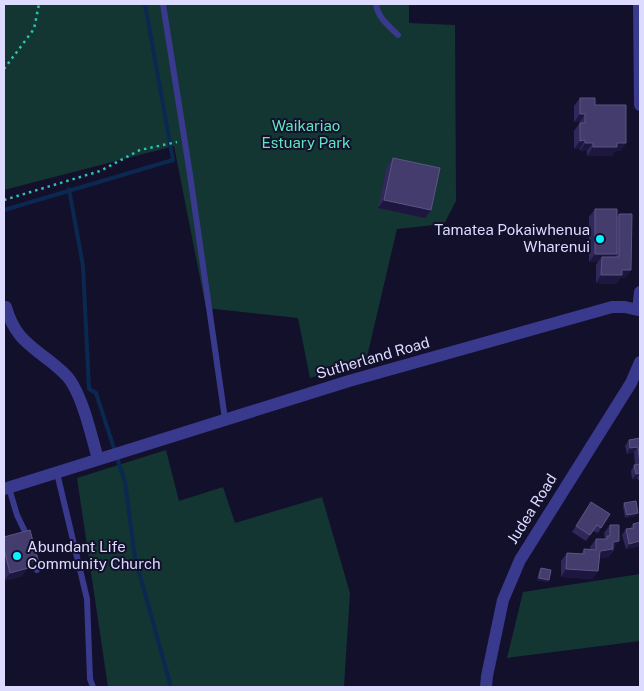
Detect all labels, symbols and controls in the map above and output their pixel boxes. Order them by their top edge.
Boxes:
park label: Waikariao Estuary Park [261,117,351,151]
place label: Tamatea Pokaiwhenua Wharenui [434,221,590,255]
marker: Tamatea Pokaiwhenua Wharenui [594,233,606,245]
street label: Sutherland Road [314,333,432,382]
street label: Judea Road [503,471,560,547]
place label: Abundant Life Community Church [27,538,161,572]
marker: Abundant Life Community Church [11,550,23,562]

